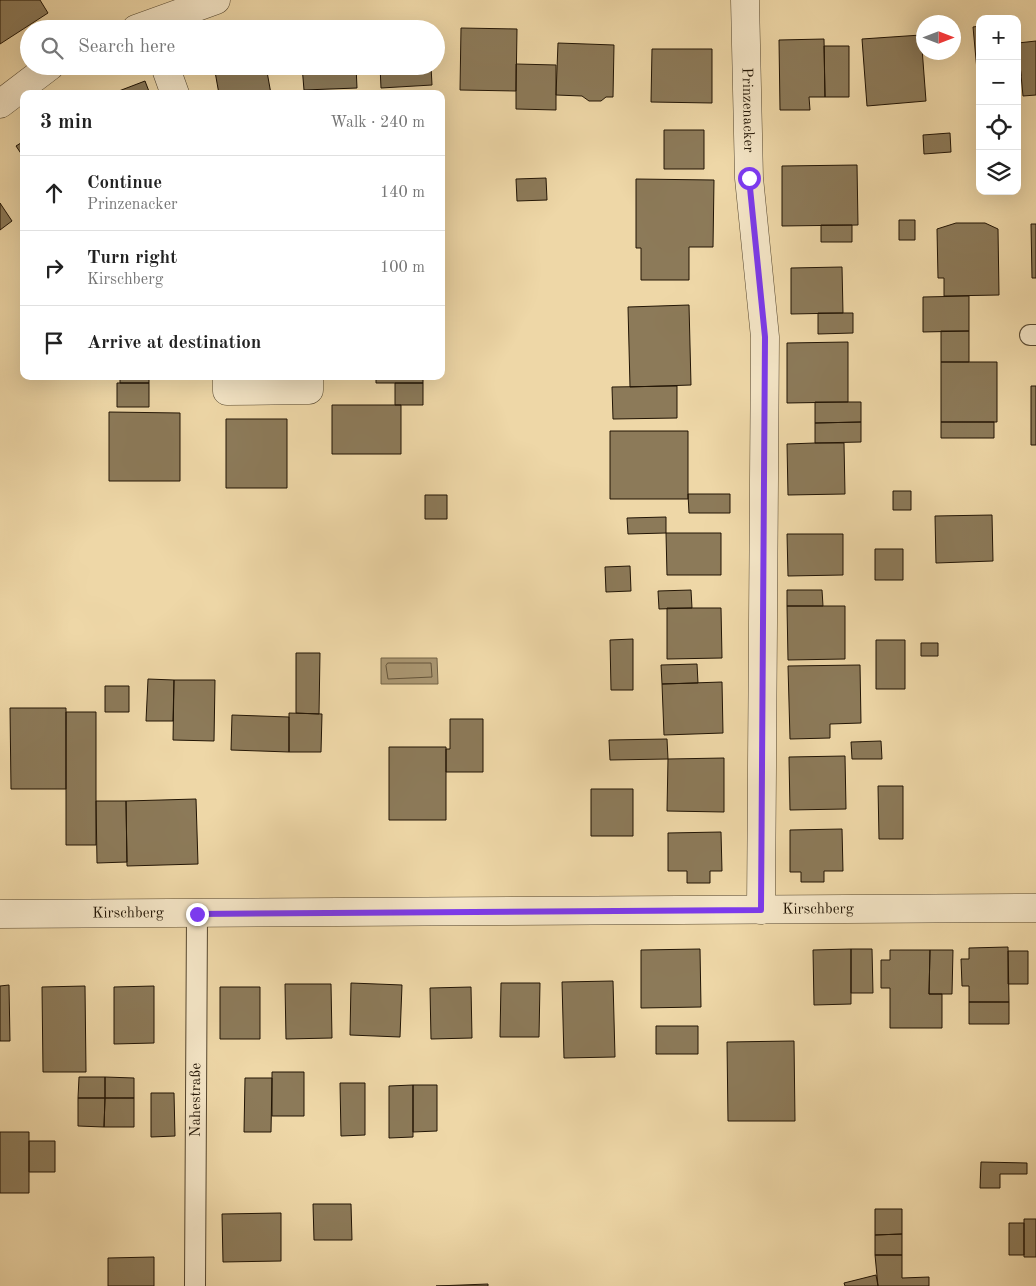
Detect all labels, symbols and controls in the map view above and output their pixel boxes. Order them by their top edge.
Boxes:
north arrow [916,15,961,60]
map controls [976,15,1021,195]
button: + [976,15,1021,60]
search box [20,20,445,75]
icon: search [38,34,66,62]
text: Search here [78,38,175,57]
button: − [976,60,1021,105]
street label: Prinzenacker [739,67,756,153]
button: locate [976,105,1021,150]
text: 3 min [40,112,93,133]
text: Walk · 240 m [330,115,425,131]
button: layers [976,150,1021,195]
route start [738,167,761,190]
text: Continue [87,174,162,193]
icon: ahead [40,179,68,207]
text: 140 m [380,185,425,201]
text: Prinzenacker [87,197,178,213]
text: Turn right [87,249,177,268]
icon: right [40,254,68,282]
text: 100 m [380,260,425,276]
text: Kirschberg [87,272,163,288]
icon: arrive [40,329,68,357]
text: Arrive at destination [87,334,261,353]
street label: Kirschberg [782,902,854,917]
route end [186,903,209,926]
street label: Kirschberg [92,906,164,921]
street label: Nahestraße [188,1063,204,1137]

